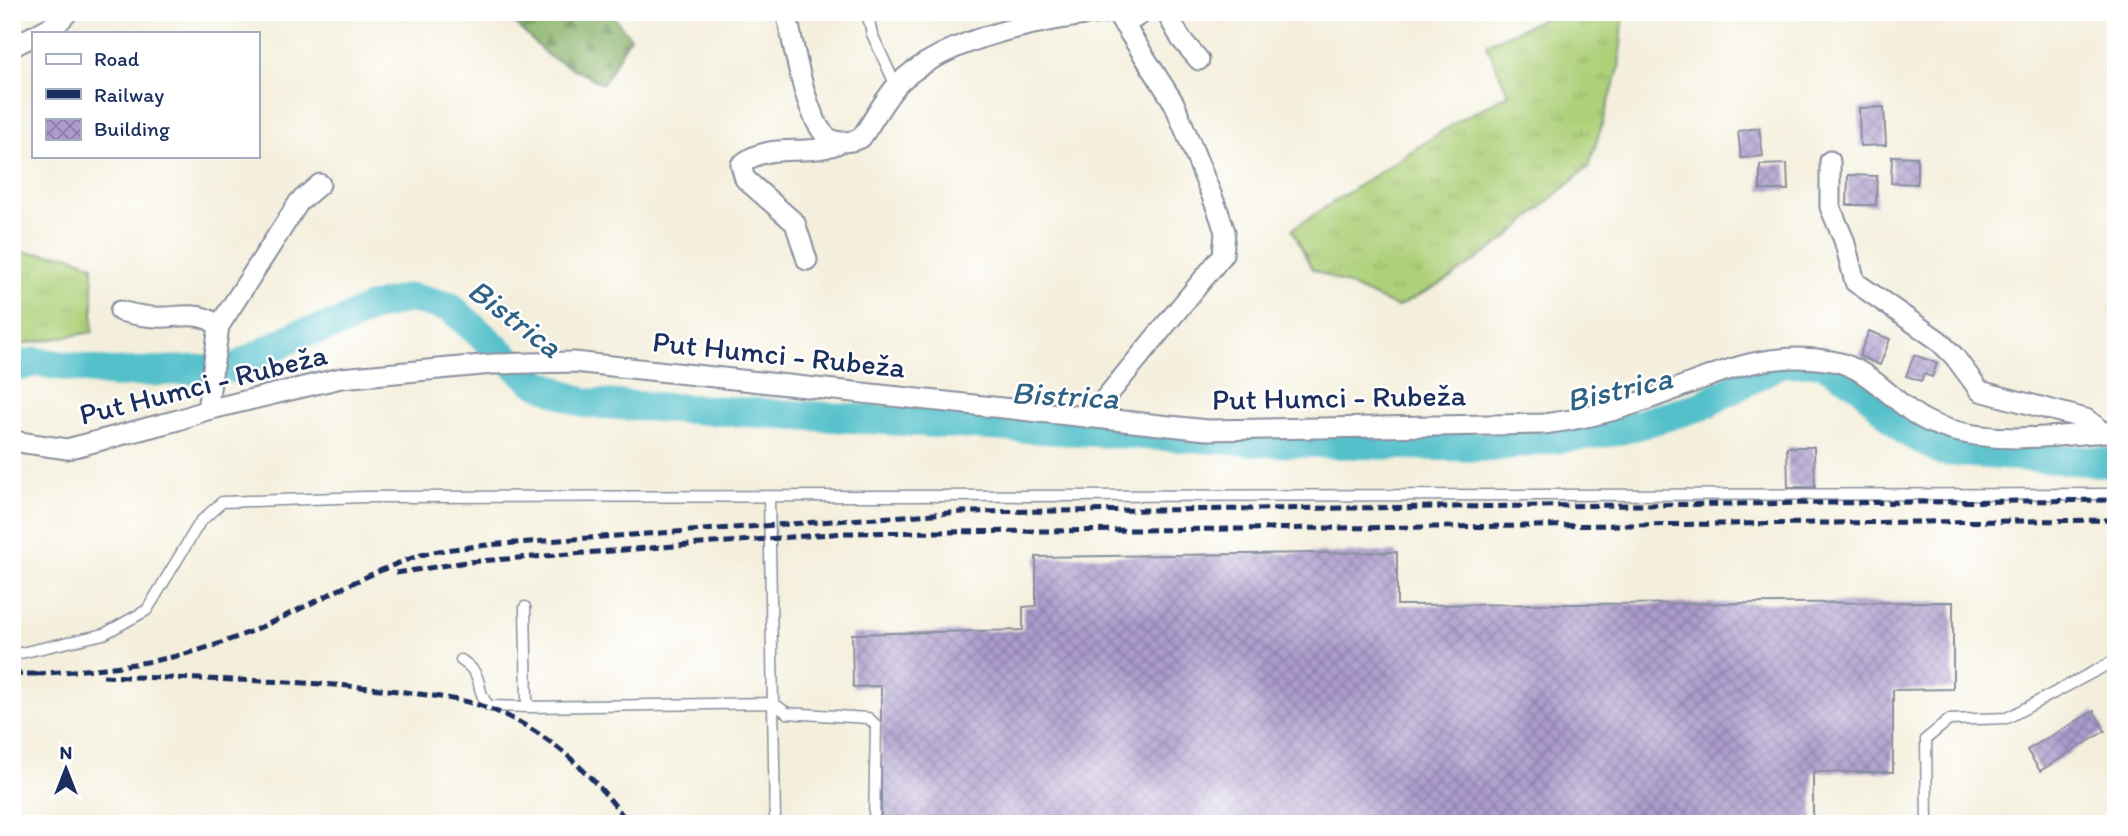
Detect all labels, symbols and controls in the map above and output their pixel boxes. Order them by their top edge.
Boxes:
legend [32,32,259,158]
text: Road [94,46,140,71]
text: Railway [94,82,164,107]
text: Building [94,116,170,141]
water label: Bistrica [461,270,570,366]
street label: Put Humci - Rubeža [651,322,908,386]
street label: Put Humci - Rubeža [75,335,331,433]
water label: Bistrica [1562,358,1676,420]
water label: Bistrica [1010,373,1120,417]
street label: Put Humci - Rubeža [1212,376,1467,418]
north arrow [32,734,102,804]
text: N [60,741,72,764]

